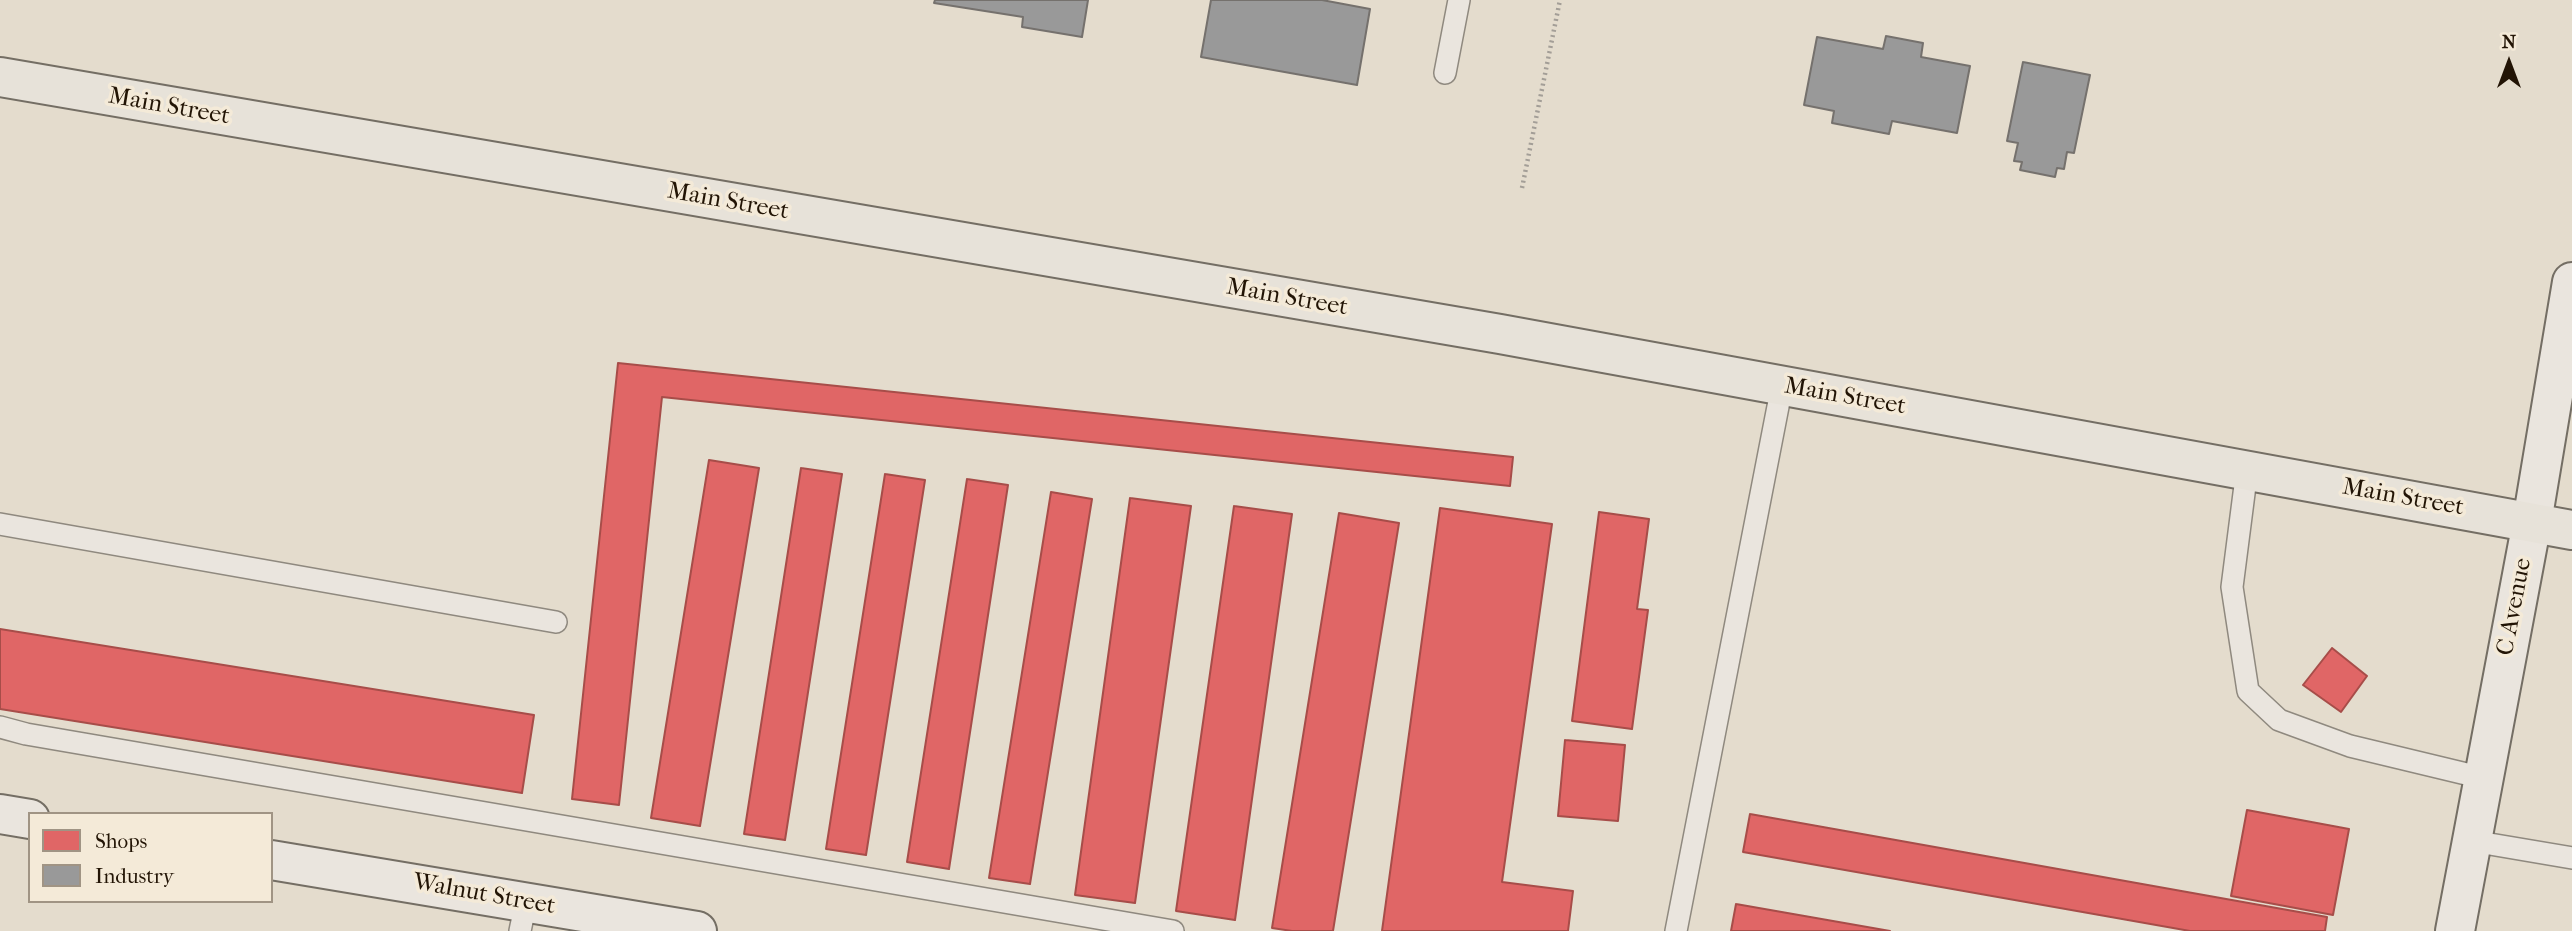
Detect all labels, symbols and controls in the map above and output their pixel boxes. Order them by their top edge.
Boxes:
north arrow [2474,28,2544,98]
text: N [2502,31,2516,53]
street label: Main Street [106,82,232,132]
street label: Main Street [665,177,791,227]
street label: Main Street [1224,273,1350,323]
street label: Main Street [1782,372,1908,422]
street label: Main Street [2340,473,2466,523]
street label: C Avenue [2491,556,2539,658]
legend [28,812,273,903]
text: Shops [95,829,147,853]
text: Industry [95,864,174,888]
street label: Walnut Street [411,868,557,922]

